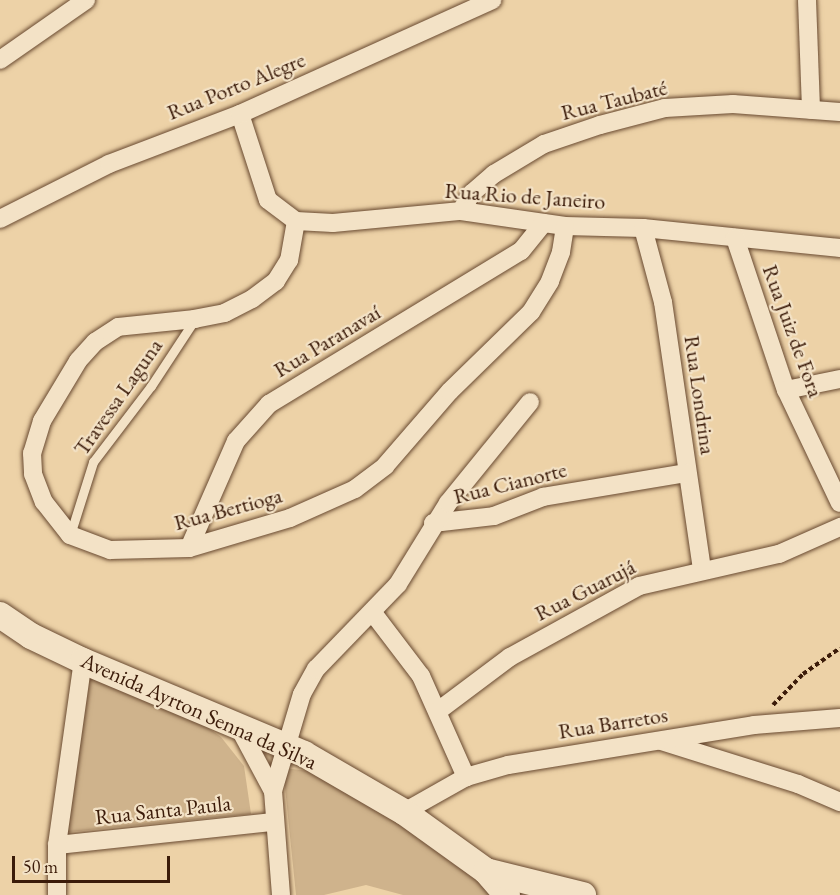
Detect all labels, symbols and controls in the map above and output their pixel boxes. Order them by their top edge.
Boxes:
street label: Rua Porto Alegre [163,46,309,126]
street label: Rua Taubaté [558,74,670,126]
street label: Rua Rio de Janeiro [444,177,606,215]
street label: Rua Juiz de Fora [757,261,829,401]
street label: Rua Paranavaí [269,299,385,383]
street label: Travessa Laguna [68,334,168,460]
street label: Rua Londrina [679,334,721,456]
street label: Rua Cianorte [451,456,569,510]
street label: Rua Bertioga [171,482,285,536]
street label: Rua Guarujá [530,553,640,627]
street label: Avenida Ayrton Senna da Silva [77,647,321,775]
street label: Rua Barretos [556,701,670,745]
street label: Rua Santa Paula [94,790,232,830]
scale bar [15,844,172,882]
text: 50 m [23,855,58,878]

